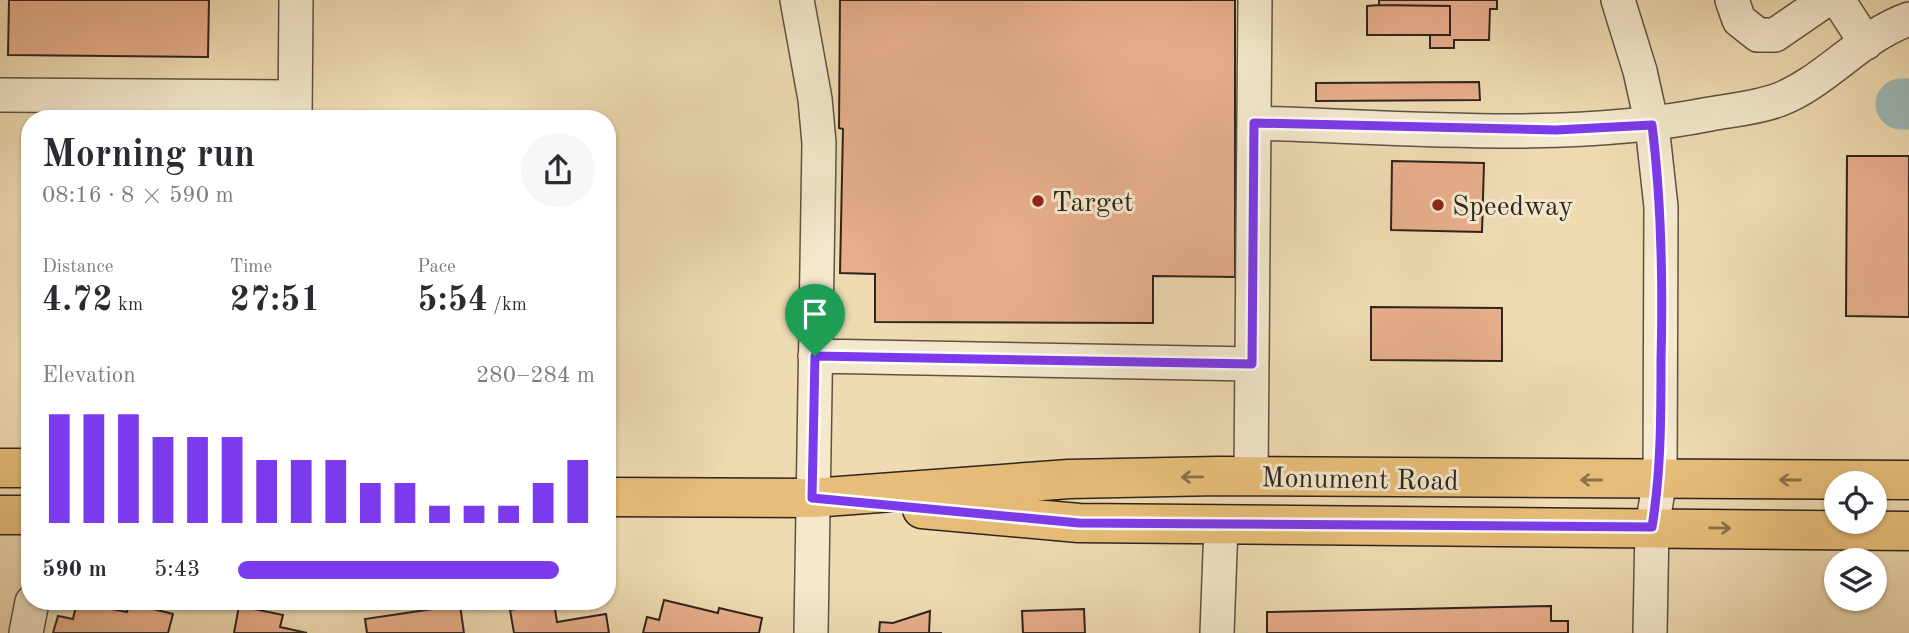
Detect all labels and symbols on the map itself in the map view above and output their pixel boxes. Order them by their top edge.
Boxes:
place label: Target [1052,190,1134,218]
marker: Target [1030,193,1046,209]
place label: Speedway [1452,194,1573,222]
marker: Speedway [1430,197,1446,213]
pin [785,284,845,356]
street label: Monument Road [1261,465,1459,497]
one-way arrow [1181,470,1204,483]
one-way arrow [1580,473,1603,486]
one-way arrow [1779,473,1802,487]
one-way arrow [1708,522,1731,535]

